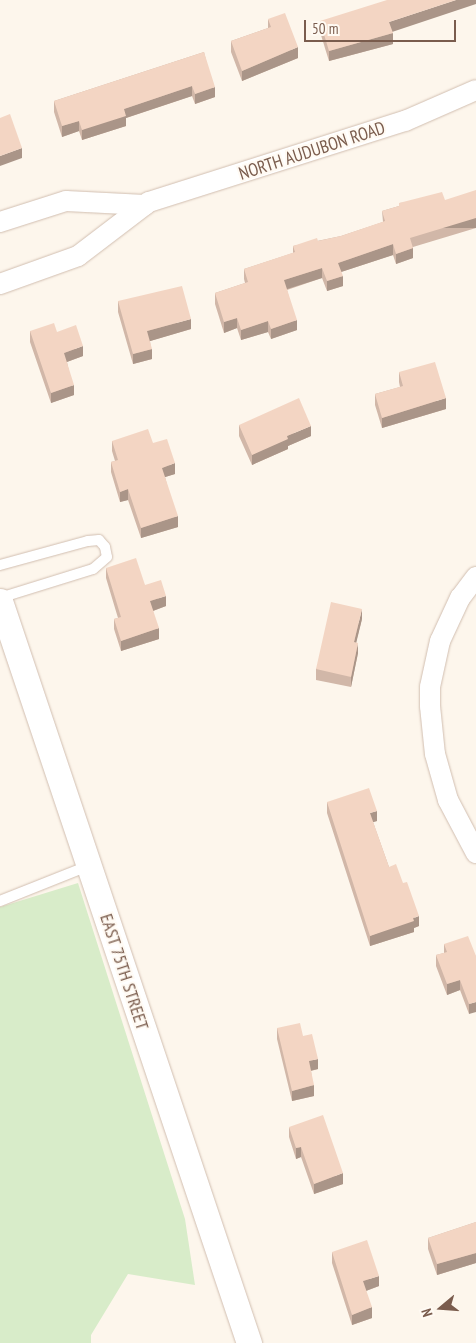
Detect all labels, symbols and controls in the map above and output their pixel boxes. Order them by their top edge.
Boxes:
scale bar [306,10,458,42]
text: 50 m [312,19,338,38]
street label: NORTH AUDUBON ROAD [236,117,388,185]
street label: EAST 75TH STREET [95,911,153,1033]
north arrow [416,1283,466,1333]
text: N [417,1306,436,1319]

